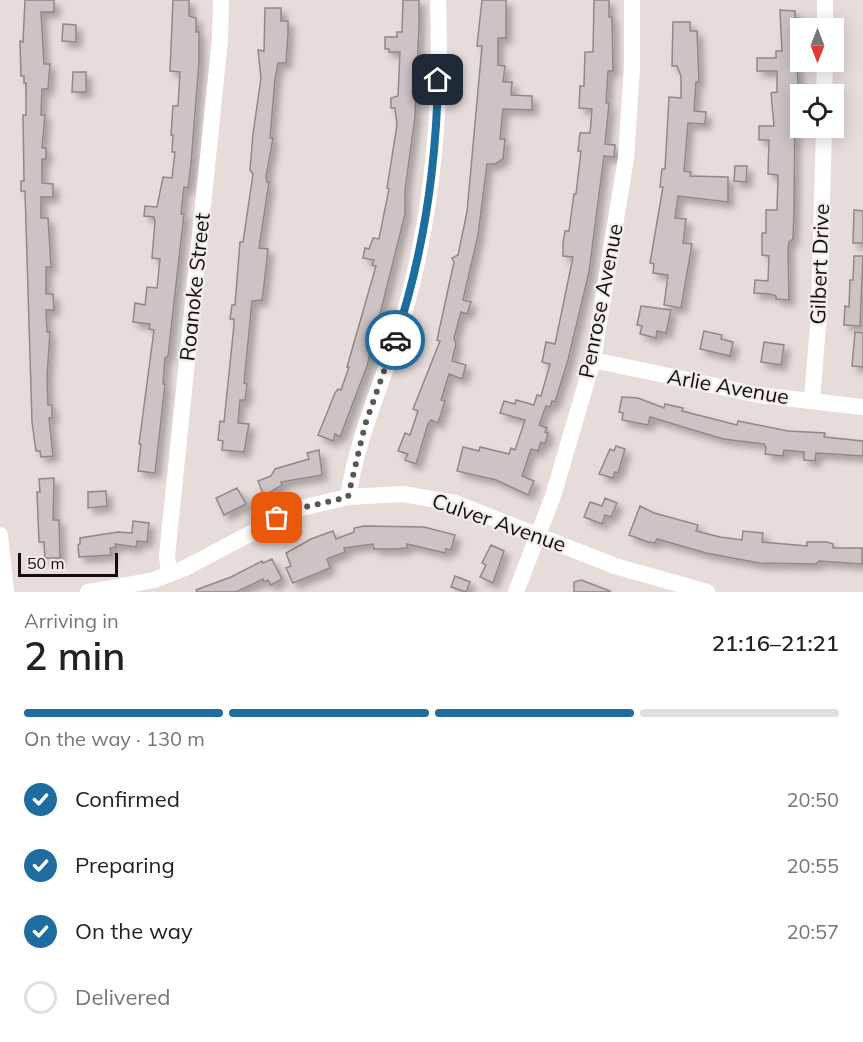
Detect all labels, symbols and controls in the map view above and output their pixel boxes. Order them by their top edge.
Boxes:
north arrow [790,18,844,72]
map controls [790,18,844,138]
pin [412,54,463,105]
icon: home [421,63,454,96]
button: locate [790,84,844,138]
street label: Gilbert Drive [804,203,834,325]
street label: Roanoke Street [173,212,215,362]
street label: Penrose Avenue [572,221,628,380]
courier [365,310,425,370]
icon: car [379,324,412,357]
street label: Arlie Avenue [665,363,791,410]
street label: Culver Avenue [429,487,570,557]
pin [251,492,302,543]
icon: bag [260,501,293,534]
scale bar [18,550,118,578]
text: 50 m [27,553,64,573]
text: Arriving in [24,608,119,633]
text: 21:16–21:21 [712,629,839,657]
text: 2 min [24,631,125,680]
text: On the way · 130 m [24,726,205,751]
icon: check [24,783,57,816]
text: Confirmed [75,785,180,813]
text: 20:50 [786,787,839,812]
icon: check [24,849,57,882]
text: Preparing [75,851,175,879]
text: 20:55 [786,853,839,878]
icon: check [24,915,57,948]
text: On the way [75,917,193,945]
text: 20:57 [786,919,839,944]
text: Delivered [75,983,170,1011]

